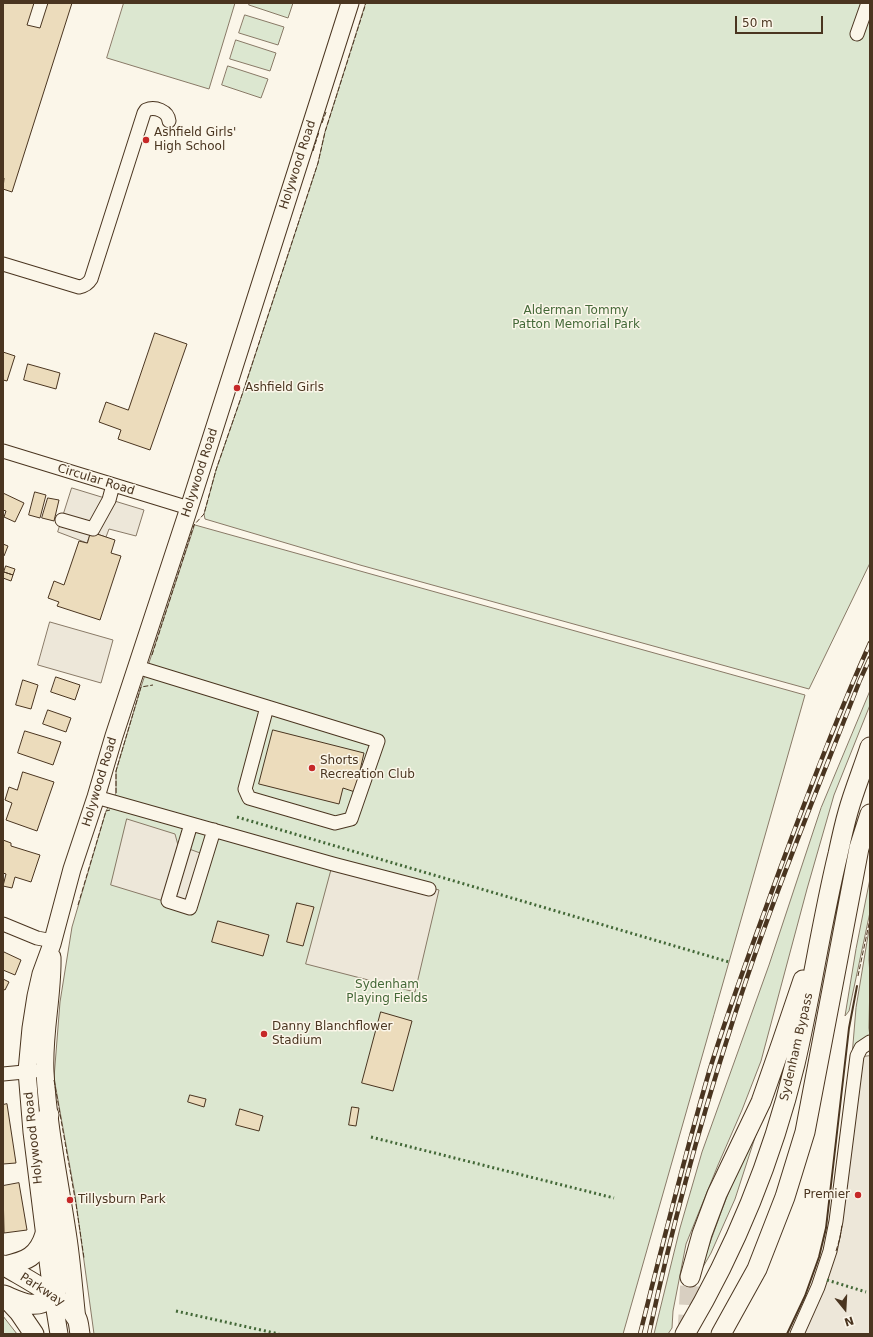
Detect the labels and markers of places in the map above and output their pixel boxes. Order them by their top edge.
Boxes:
place label: Ashfield Girls' High School [154,126,236,154]
marker: Ashfield Girls' High School [141,135,151,145]
place label: Ashfield Girls [245,381,324,395]
marker: Ashfield Girls [232,383,242,393]
place label: Shorts Recreation Club [320,754,415,782]
marker: Shorts Recreation Club [307,763,317,773]
place label: Danny Blanchflower Stadium [272,1020,392,1048]
marker: Danny Blanchflower Stadium [259,1029,269,1039]
place label: Premier [804,1188,850,1202]
marker: Premier [853,1190,863,1200]
place label: Tillysburn Park [78,1193,166,1207]
marker: Tillysburn Park [65,1195,75,1205]

